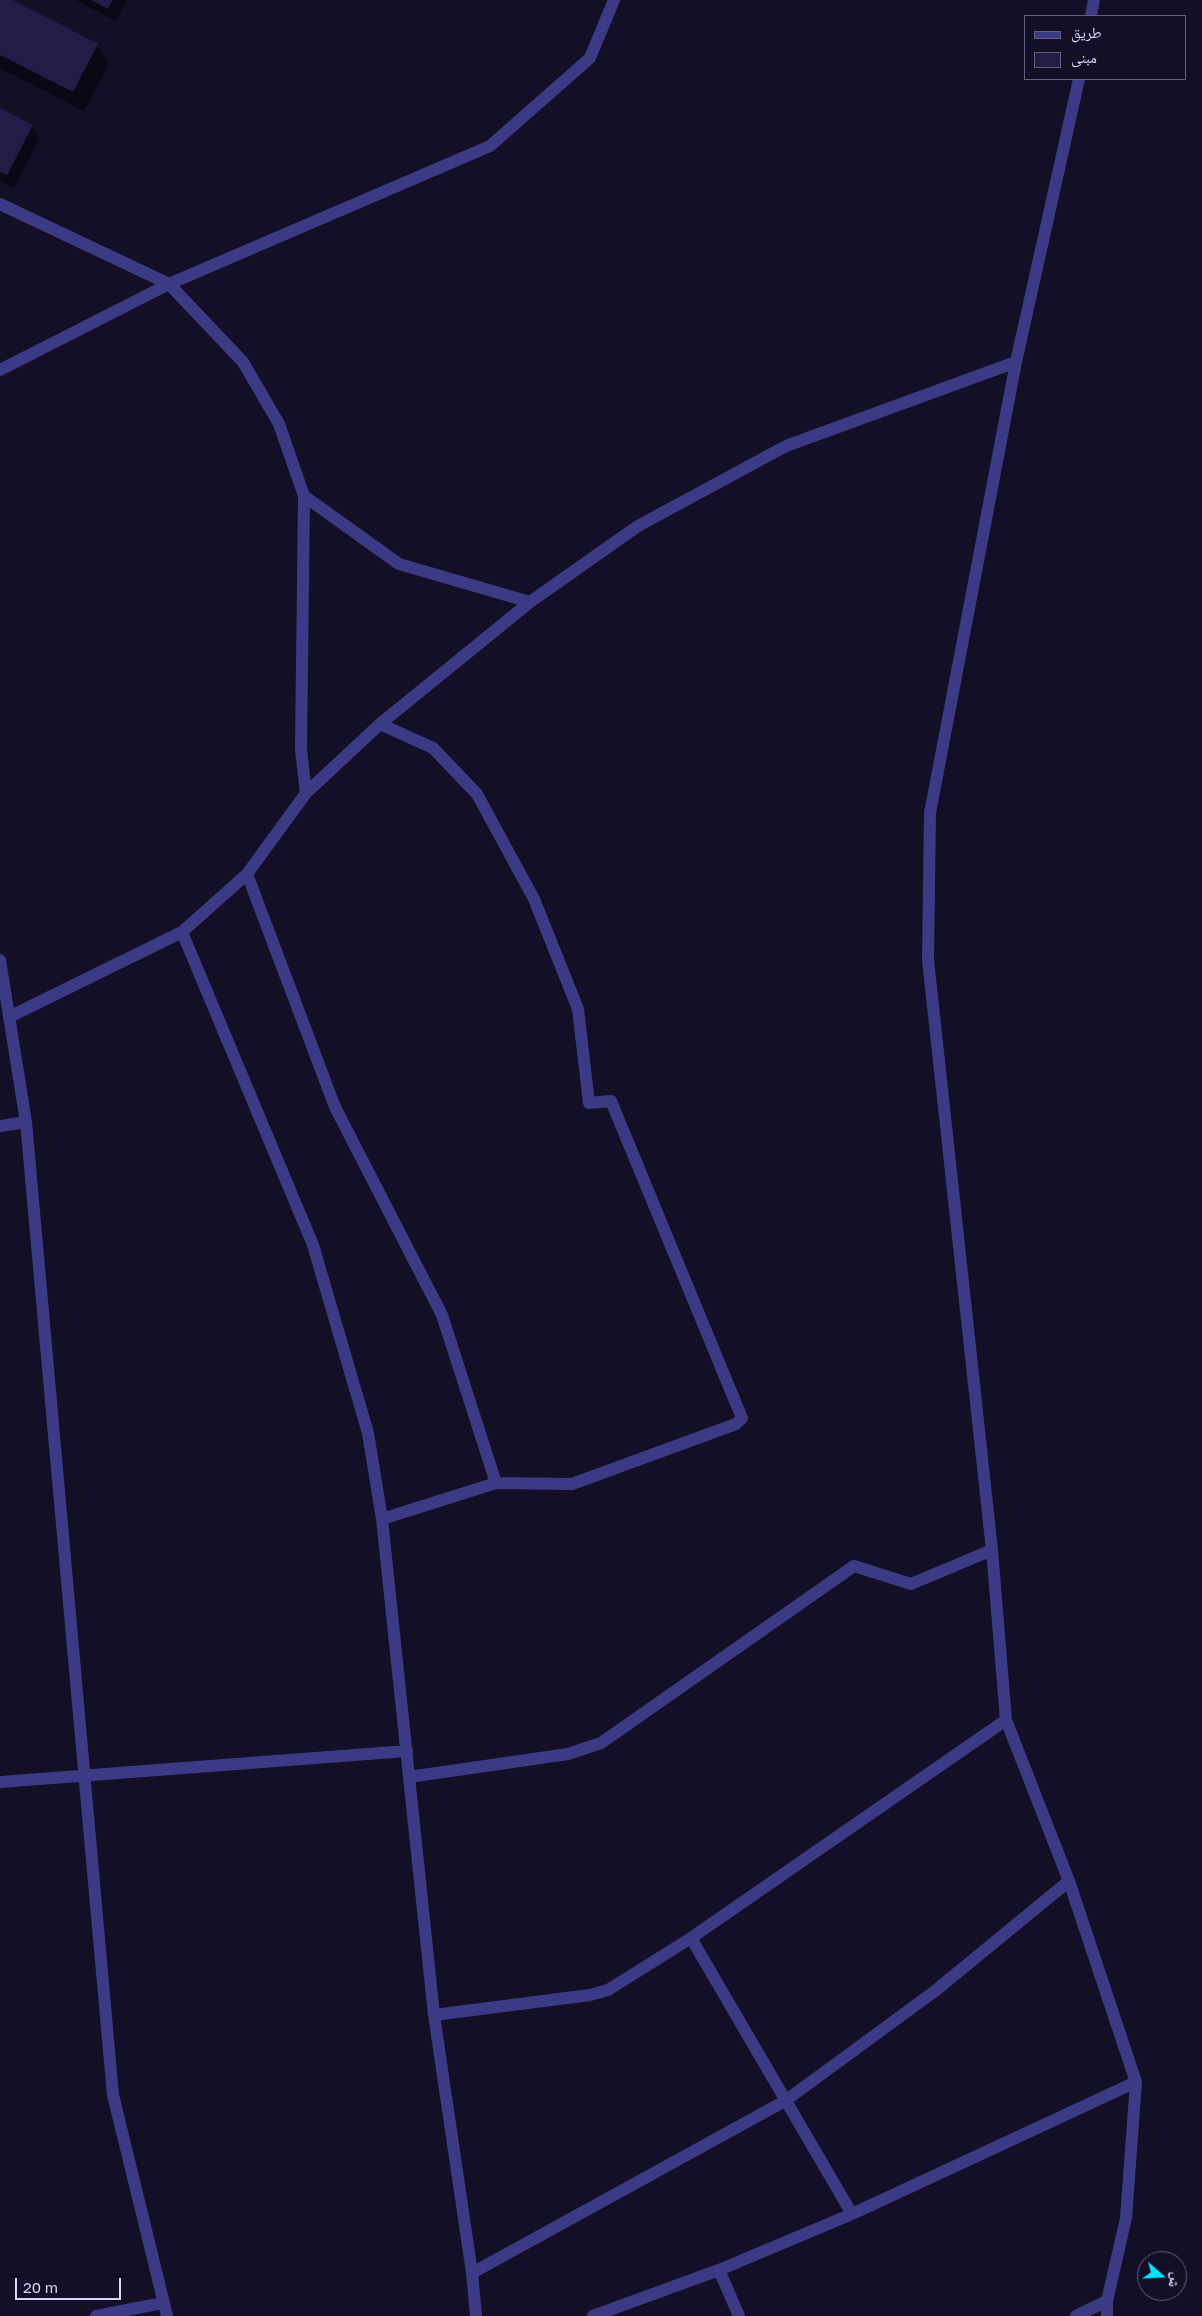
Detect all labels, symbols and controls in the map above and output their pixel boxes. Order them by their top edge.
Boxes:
legend [1024,15,1187,80]
text: طريق [1071,23,1102,41]
text: مبنى [1071,48,1097,66]
north arrow [1137,2251,1187,2301]
scale bar [18,2268,124,2300]
text: ش [1165,2271,1186,2291]
text: 20 m [23,2278,58,2296]

